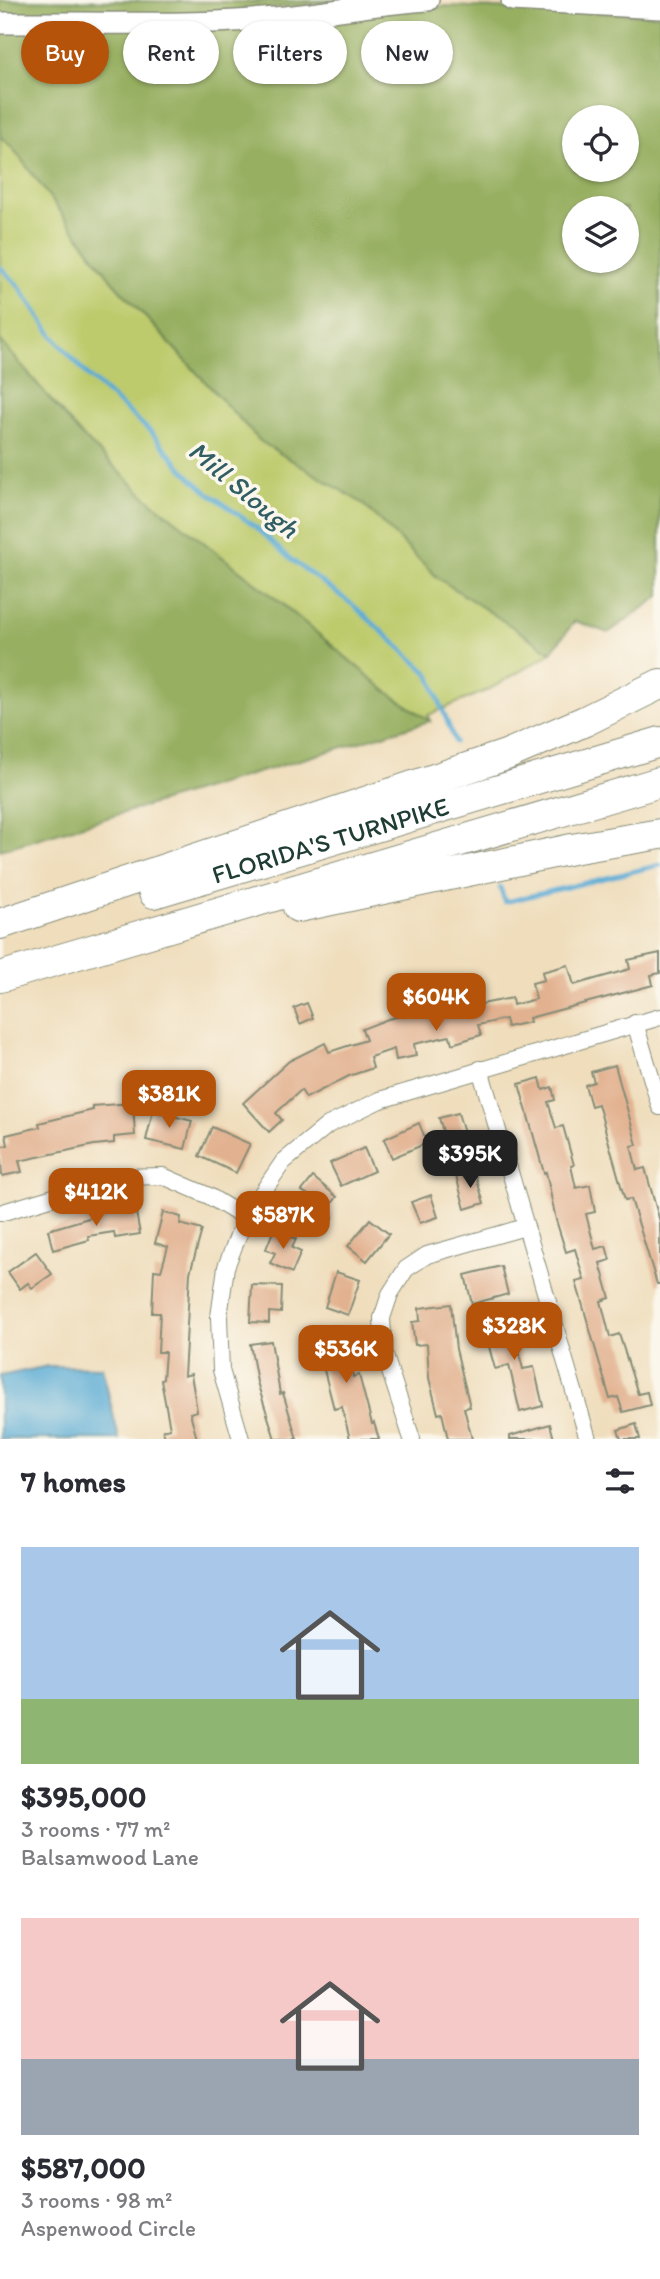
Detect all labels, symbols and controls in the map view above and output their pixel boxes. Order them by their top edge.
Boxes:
chip: Buy [21,21,109,84]
chip: Rent [123,21,219,84]
chip: Filters [233,21,347,84]
chip: New [361,21,453,84]
map controls [562,105,639,273]
button: locate [562,105,639,182]
button: layers [562,196,639,273]
water label: Mill Slough [182,433,307,545]
street label: FLORIDA'S TURNPIKE [208,790,453,891]
pin: $604K [387,974,485,1033]
text: $604K [403,982,469,1010]
pin: $381K [120,1070,218,1130]
text: $381K [138,1079,200,1107]
pin: $395K [421,1130,519,1190]
text: $395K [439,1139,502,1167]
pin: $412K [47,1168,145,1228]
text: $412K [65,1177,127,1205]
pin: $587K [234,1192,332,1251]
text: $587K [252,1200,314,1228]
pin: $328K [465,1302,563,1362]
text: $328K [482,1311,546,1339]
pin: $536K [297,1326,395,1385]
text: $536K [314,1334,378,1362]
icon: filters [601,1462,639,1500]
text: 7 homes [21,1463,126,1500]
icon: home [267,1592,393,1718]
text: $395,000 [21,1778,147,1815]
text: 3 rooms · 77 m² [21,1815,171,1843]
text: Balsamwood Lane [21,1843,199,1871]
icon: home [267,1963,393,2089]
text: $587,000 [21,2149,146,2186]
text: 3 rooms · 98 m² [21,2186,172,2214]
text: Aspenwood Circle [21,2214,196,2242]

